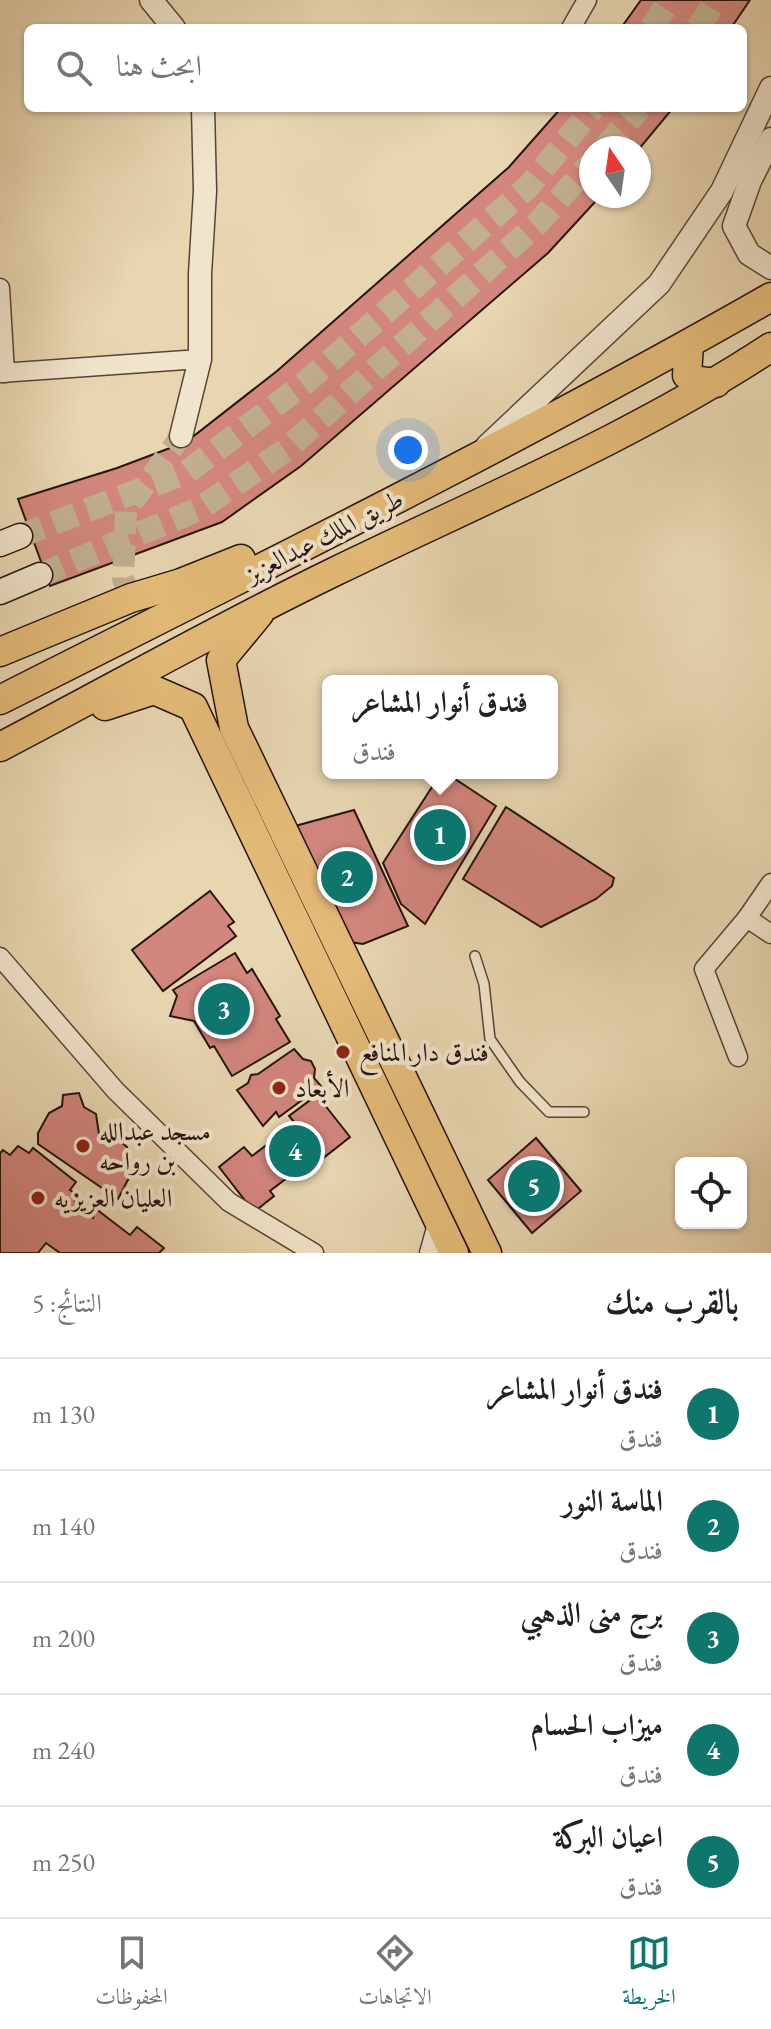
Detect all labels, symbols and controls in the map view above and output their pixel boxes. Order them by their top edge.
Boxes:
search box [24,24,747,112]
icon: search [52,46,96,90]
text: ابحث هنا [116,46,202,85]
north arrow [579,136,651,208]
your location [388,430,428,470]
street label: طريق الملك عبدالعزيز [236,482,409,592]
popup [322,675,558,779]
text: فندق أنوار المشاعر [352,682,528,721]
text: فندق [352,734,396,768]
pin: 1 [414,805,466,865]
pin: 2 [321,847,373,907]
pin: 3 [198,979,250,1039]
place label: فندق دار المنافع [359,1035,489,1076]
marker: فندق دار المنافع [334,1043,352,1061]
place label: الأبعاد [295,1070,349,1105]
marker: الأبعاد [270,1079,288,1097]
place label: مسجد عبدالله بن رواحه [99,1114,211,1178]
pin: 4 [269,1121,321,1181]
marker: مسجد عبدالله بن رواحه [74,1137,92,1155]
pin: 5 [508,1156,560,1216]
map controls [675,1157,747,1229]
button: locate [675,1157,747,1229]
place label: العليان العزيزيه [54,1181,172,1215]
marker: العليان العزيزيه [29,1189,47,1207]
text: بالقرب منك [605,1279,739,1323]
text: النتائج: 5 [32,1286,102,1320]
text: فندق أنوار المشاعر [487,1369,663,1408]
text: 130 m [32,1397,95,1431]
text: 1 [706,1397,720,1431]
text: فندق [619,1421,663,1455]
text: الماسة النور [562,1481,663,1520]
text: 140 m [32,1509,95,1543]
text: 2 [706,1509,720,1543]
text: فندق [619,1533,663,1567]
text: برج منى الذهبي [520,1593,663,1632]
text: 200 m [32,1621,95,1655]
text: 3 [706,1621,720,1655]
text: فندق [619,1645,663,1679]
text: ميزاب الحسام [531,1705,663,1744]
text: 240 m [32,1733,95,1767]
text: 4 [706,1733,720,1767]
text: فندق [619,1757,663,1791]
text: اعيان البركة [554,1817,663,1856]
text: 250 m [32,1845,95,1879]
text: 5 [706,1845,720,1879]
text: فندق [619,1869,663,1903]
tab: المحفوظات [95,1931,168,2018]
tab: الاتجاهات [358,1931,432,2018]
tab: الخريطة [622,1931,676,2018]

